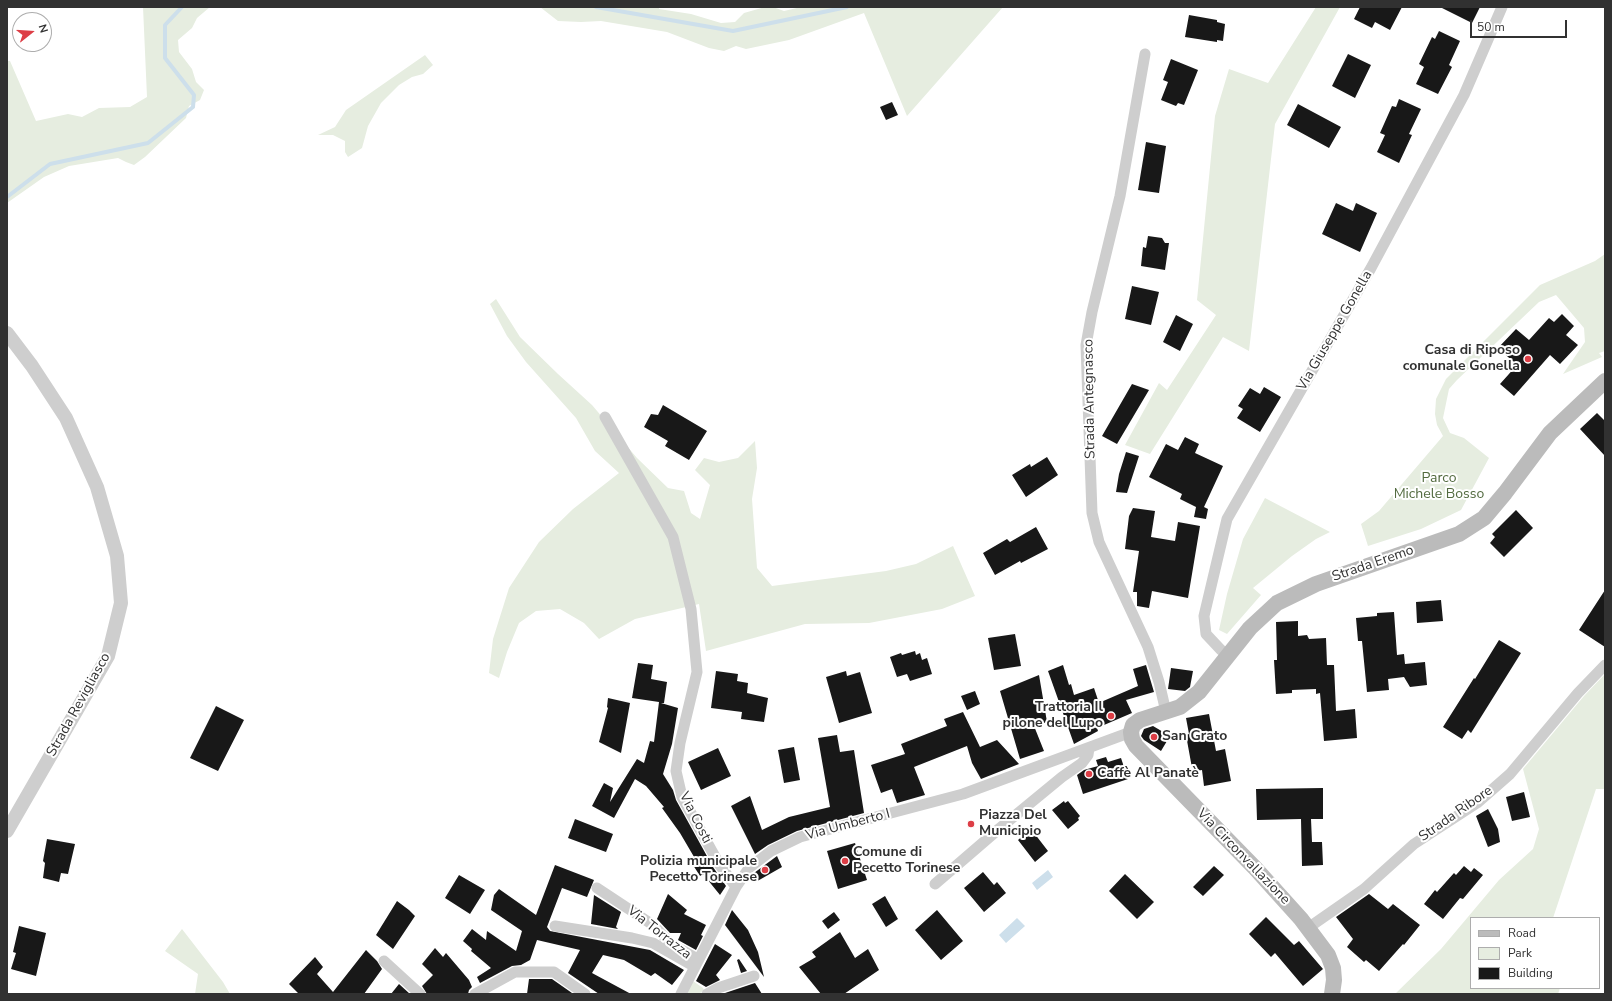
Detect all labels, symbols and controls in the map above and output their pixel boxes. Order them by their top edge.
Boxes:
north arrow [12,12,52,52]
scale bar [1472,12,1569,38]
text: 50 m [1477,19,1505,35]
text: N [35,23,51,35]
street label: Via Giuseppe Gonella [1294,268,1376,394]
street label: Strada Antegnasco [1081,339,1099,459]
place label: Casa di Riposo comunale Gonella [1403,343,1520,376]
marker: Casa di Riposo comunale Gonella [1523,354,1533,364]
park label: Parco Michele Bosso [1394,471,1484,504]
street label: Strada Eremo [1330,542,1416,586]
street label: Strada Revigliasco [44,650,114,760]
place label: Trattoria Il pilone del Lupo [1002,700,1103,732]
marker: Trattoria Il pilone del Lupo [1106,711,1116,721]
place label: San Grato [1162,729,1227,745]
marker: San Grato [1149,732,1159,742]
place label: Caffè Al Panatè [1097,766,1199,782]
marker: Caffè Al Panatè [1084,769,1094,779]
street label: Strada Ribore [1416,782,1496,846]
street label: Via Costi [675,789,715,847]
street label: Via Umberto I [804,806,892,844]
street label: Via Circonvallazione [1193,806,1293,908]
place label: Piazza Del Municipio [979,808,1047,840]
marker: Piazza Del Municipio [966,819,976,829]
place label: Comune di Pecetto Torinese [853,845,960,878]
place label: Polizia municipale Pecetto Torinese [640,854,757,886]
marker: Comune di Pecetto Torinese [840,856,850,866]
marker: Polizia municipale Pecetto Torinese [760,865,770,875]
street label: Via Torrazza [624,903,694,963]
legend [1470,917,1600,989]
text: Road [1508,925,1536,941]
text: Park [1508,945,1532,961]
text: Building [1508,965,1553,981]

